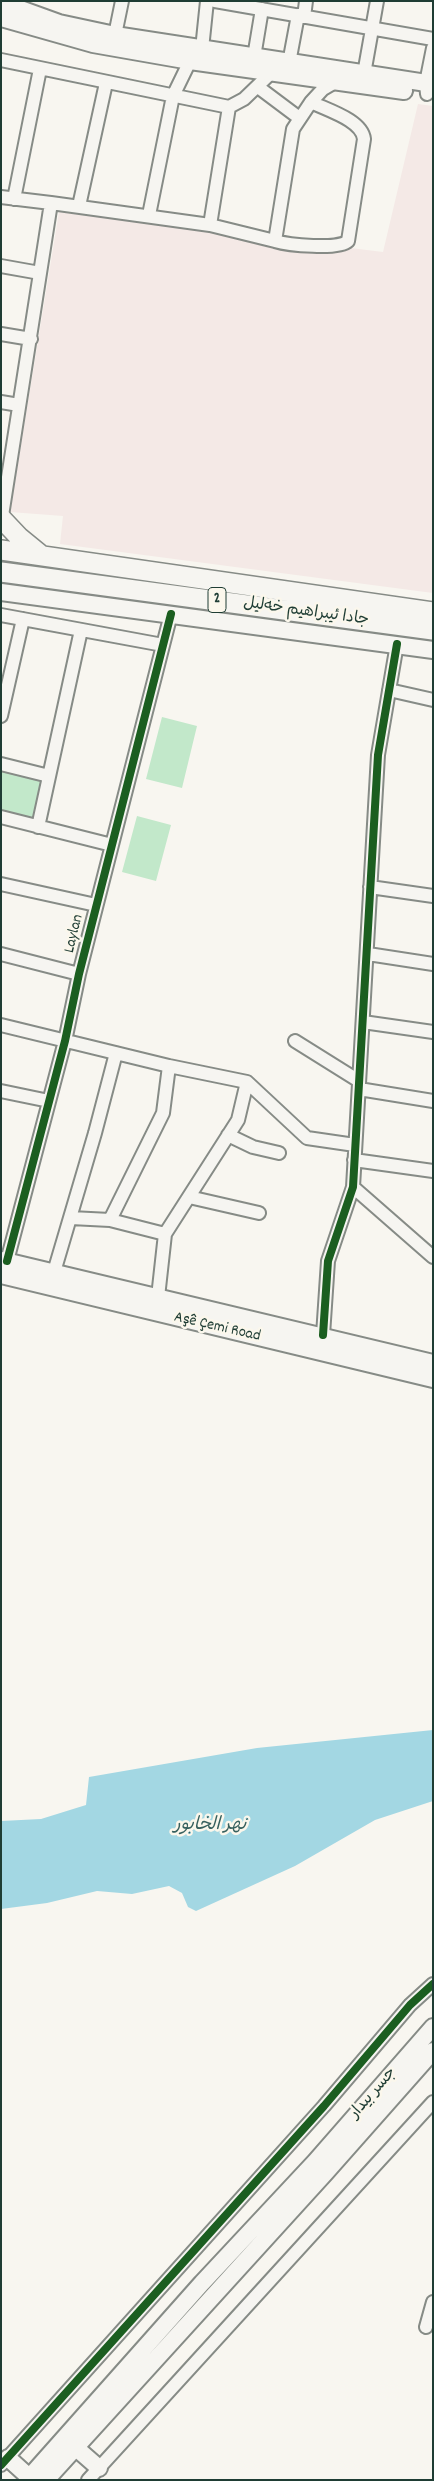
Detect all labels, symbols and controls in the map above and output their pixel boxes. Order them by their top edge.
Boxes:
road number: 2 [208,588,226,612]
street label: جادا ئیبراهیم خەلیل [242,595,370,631]
street label: Laylan [61,913,89,955]
street label: Aşê Çemi Road [172,1309,262,1347]
water label: نهر الخابور [174,1816,246,1838]
street label: جسر بيدار [346,2064,402,2124]

